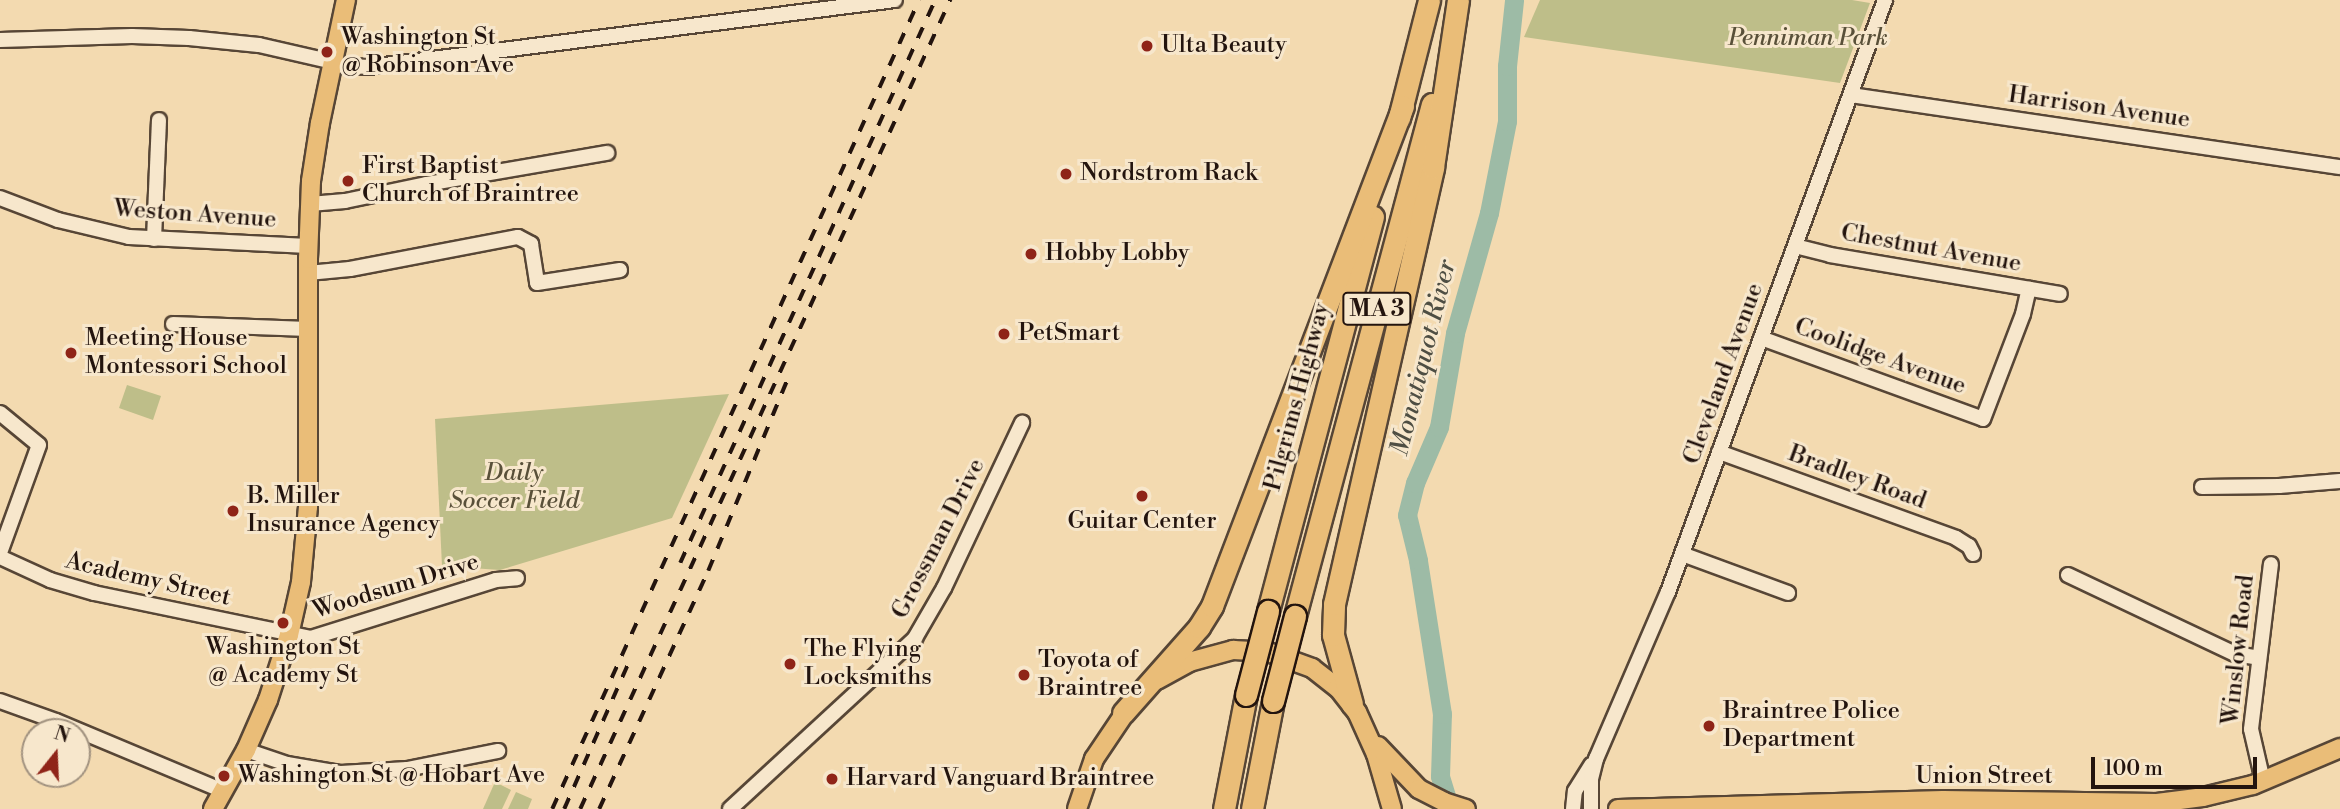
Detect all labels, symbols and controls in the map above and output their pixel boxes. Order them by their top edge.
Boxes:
place label: Washington St @ Robinson Ave [341,24,514,80]
park label: Penniman Park [1728,25,1888,53]
place label: Ulta Beauty [1161,32,1287,60]
marker: Ulta Beauty [1139,38,1155,54]
marker: Washington St @ Robinson Ave [319,44,335,60]
street label: Harrison Avenue [2006,81,2192,135]
place label: First Baptist Church of Braintree [362,153,579,209]
place label: Nordstrom Rack [1080,160,1258,188]
marker: Nordstrom Rack [1058,166,1074,182]
marker: First Baptist Church of Braintree [340,173,356,189]
street label: Weston Avenue [113,195,277,235]
street label: Chestnut Avenue [1839,219,2023,279]
place label: Hobby Lobby [1045,240,1190,268]
marker: Hobby Lobby [1023,246,1039,262]
water label: Monatiquot River [1385,257,1463,459]
street label: Cleveland Avenue [1678,280,1770,468]
road number: MA 3 [1342,290,1412,328]
street label: Pilgrims Highway [1259,300,1337,494]
street label: Coolidge Avenue [1790,313,1970,401]
place label: PetSmart [1018,320,1120,348]
place label: Meeting House Montessori School [85,325,287,381]
marker: PetSmart [996,326,1012,342]
marker: Meeting House Montessori School [63,345,79,361]
street label: Bradley Road [1784,440,1930,516]
street label: Grossman Drive [886,454,992,624]
park label: Daily Soccer Field [449,460,579,516]
place label: B. Miller Insurance Agency [247,483,440,539]
marker: Guitar Center [1134,488,1150,504]
marker: B. Miller Insurance Agency [225,503,241,519]
place label: Guitar Center [1067,508,1217,536]
street label: Academy Street [63,547,233,613]
street label: Woodsum Drive [310,548,482,626]
street label: Winslow Road [2217,573,2261,727]
marker: Washington St @ Academy St [275,615,291,631]
place label: Washington St @ Academy St [205,634,361,690]
place label: The Flying Locksmiths [804,636,932,692]
place label: Toyota of Braintree [1038,647,1142,703]
marker: The Flying Locksmiths [782,656,798,672]
marker: Toyota of Braintree [1016,667,1032,683]
place label: Braintree Police Department [1723,698,1900,754]
north arrow [21,718,91,788]
marker: Braintree Police Department [1701,718,1717,734]
text: N [51,721,73,749]
scale bar [2095,742,2261,786]
text: 100 m [2104,756,2163,782]
place label: Washington St @ Hobart Ave [238,762,545,790]
street label: Union Street [1915,763,2053,791]
place label: Harvard Vanguard Braintree [846,765,1154,793]
marker: Washington St @ Hobart Ave [216,768,232,784]
marker: Harvard Vanguard Braintree [824,771,840,787]

